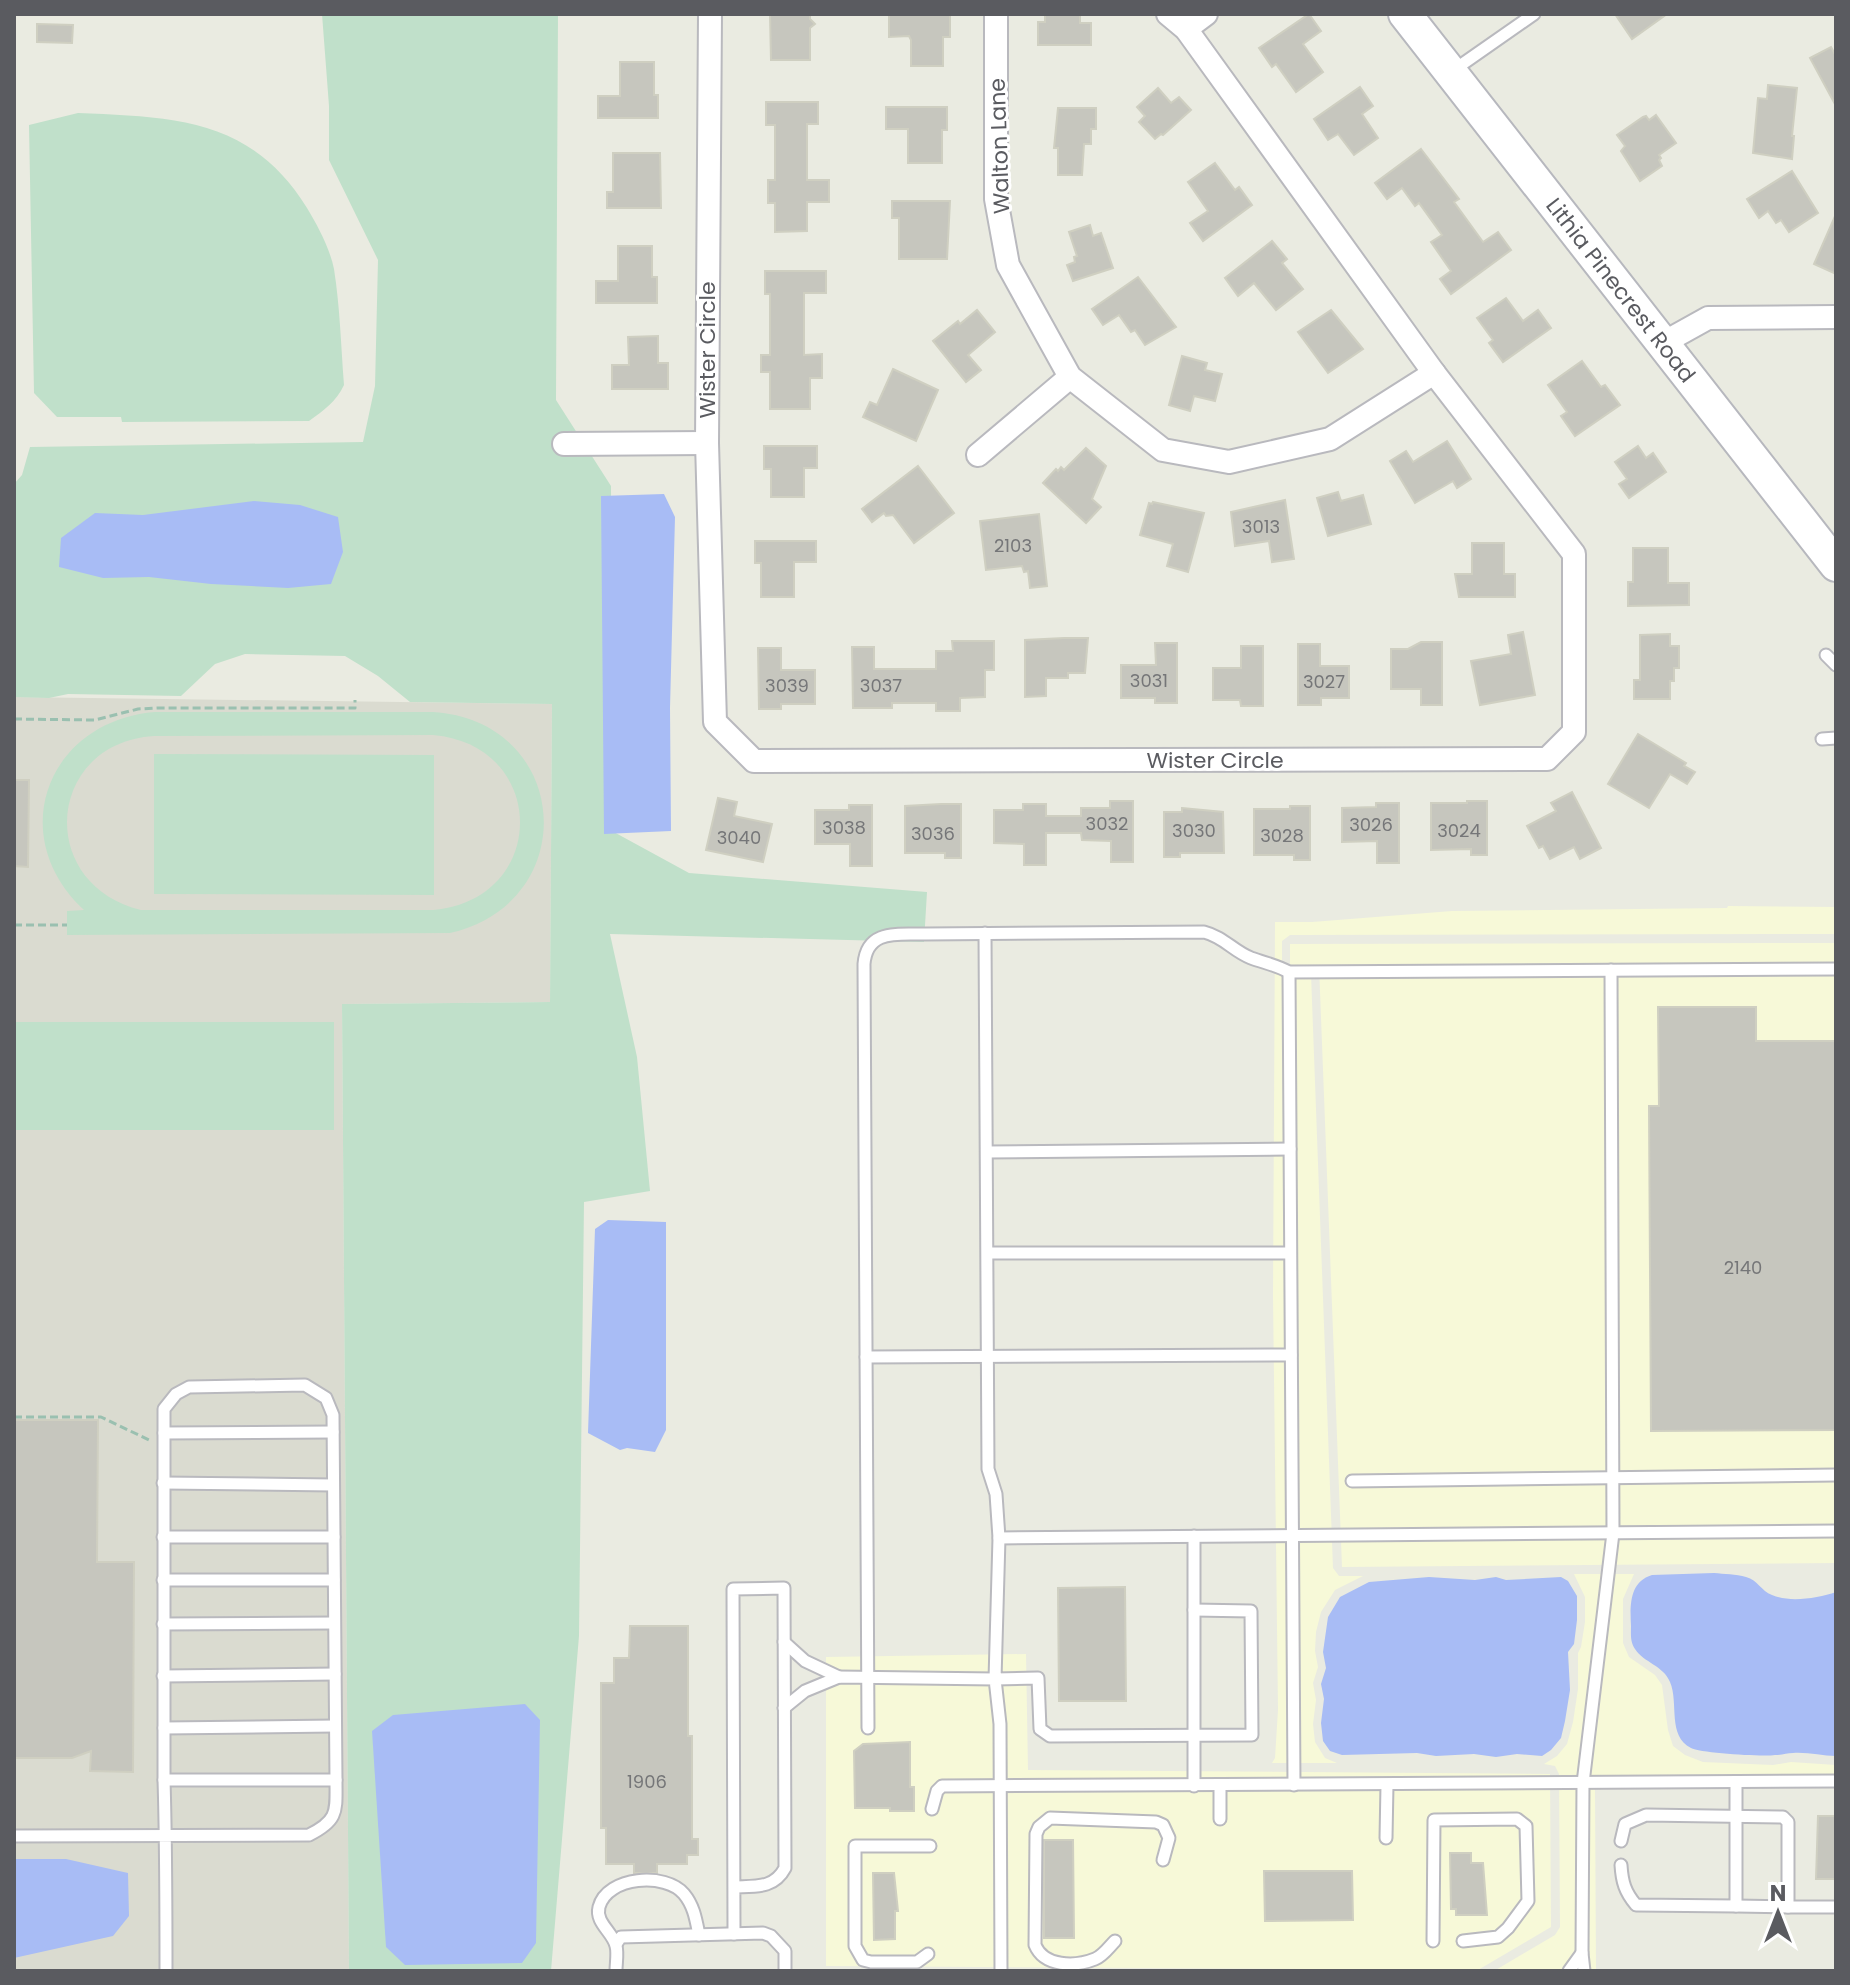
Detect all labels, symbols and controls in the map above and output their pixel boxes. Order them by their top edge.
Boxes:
street label: Walton Lane [982,78,1017,214]
street label: Lithia Pinecrest Road [1539,191,1703,389]
street label: Wister Circle [692,281,723,419]
house number: 3013 [1242,514,1280,539]
house number: 2103 [994,533,1032,558]
house number: 3031 [1130,668,1168,693]
house number: 3027 [1303,669,1345,694]
house number: 3039 [765,673,809,698]
house number: 3037 [860,673,902,698]
street label: Wister Circle [1146,745,1284,776]
house number: 3032 [1086,811,1128,836]
house number: 3026 [1349,812,1393,837]
house number: 3038 [822,815,866,840]
house number: 3030 [1172,818,1216,843]
house number: 3024 [1437,818,1481,843]
house number: 3036 [911,821,955,846]
house number: 3028 [1260,823,1304,848]
house number: 3040 [717,825,761,850]
house number: 2140 [1724,1255,1762,1280]
house number: 1906 [627,1769,667,1794]
north arrow [1738,1873,1818,1953]
text: N [1770,1878,1786,1909]

